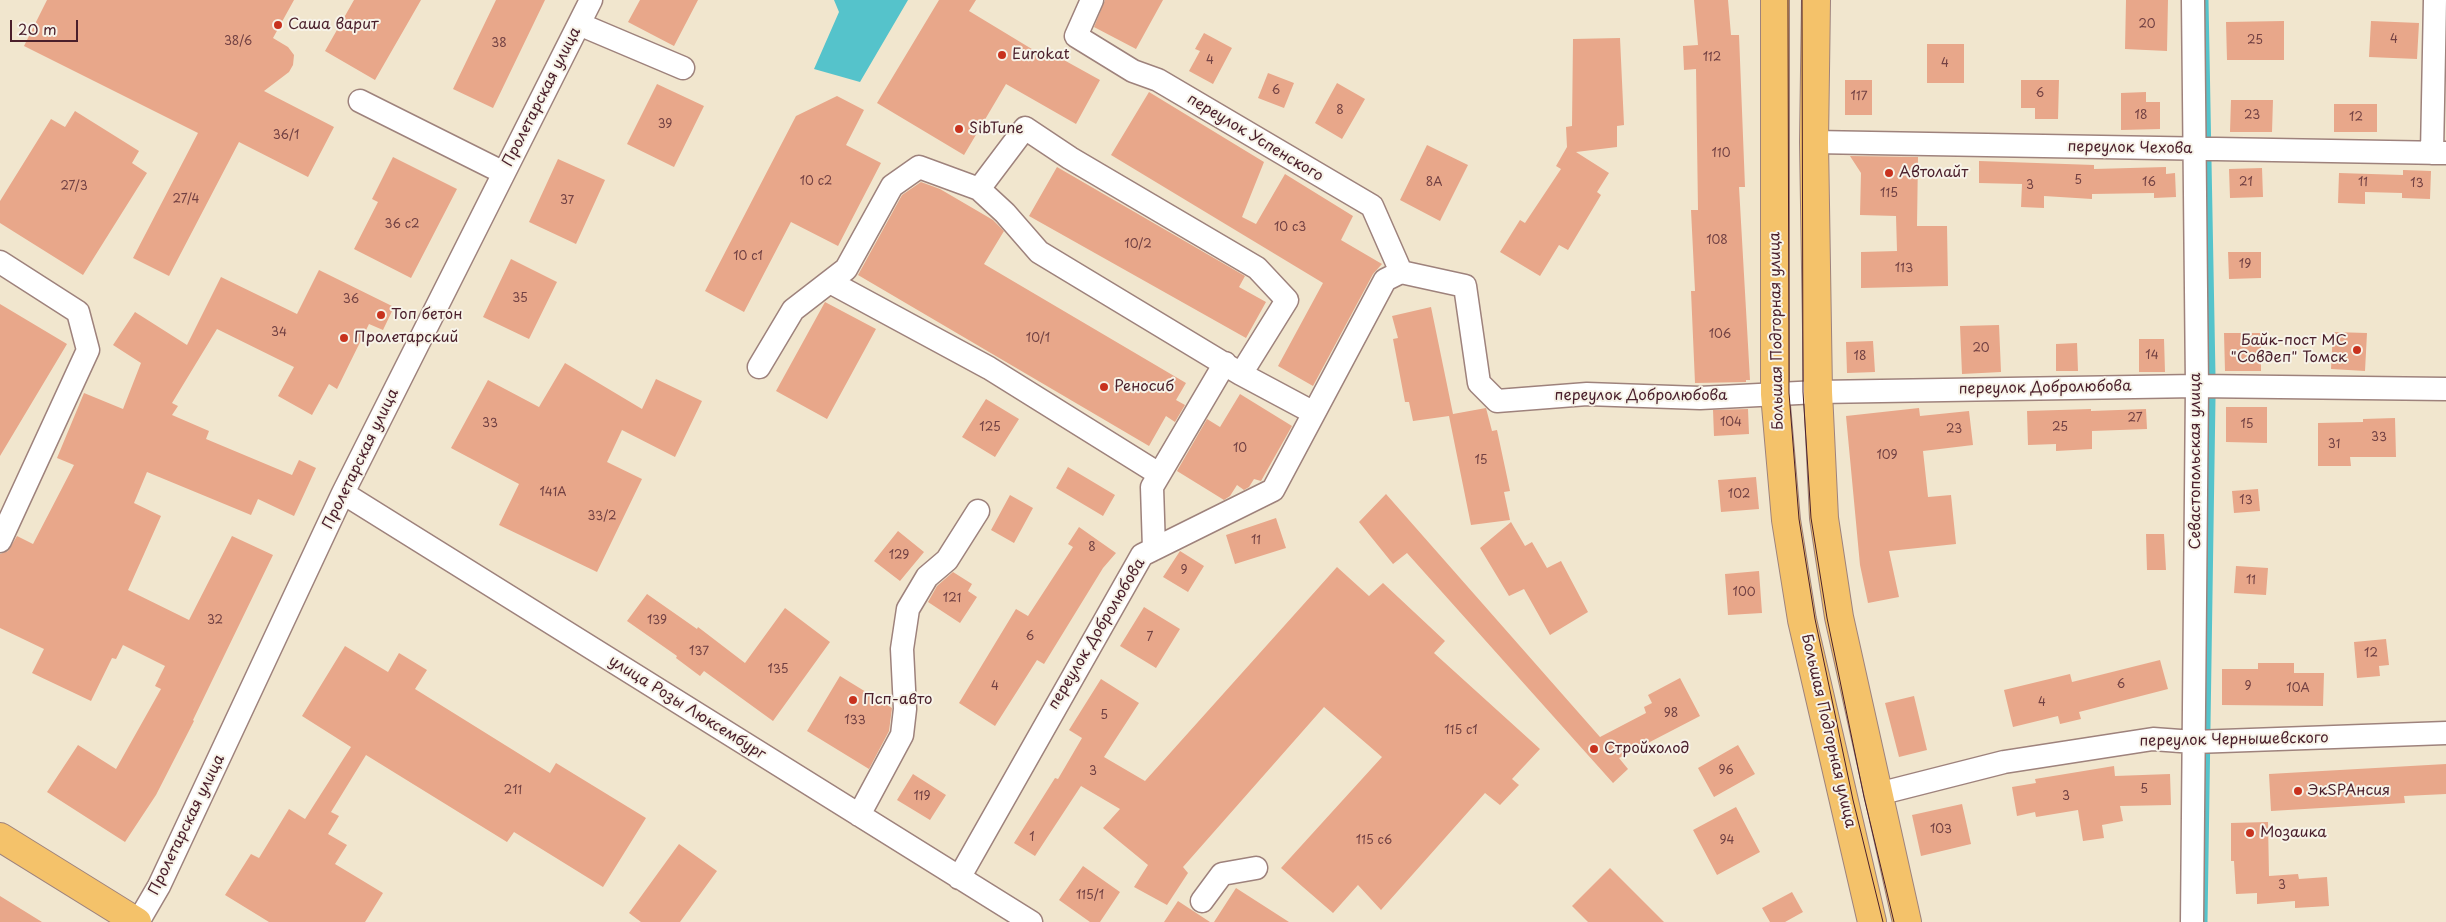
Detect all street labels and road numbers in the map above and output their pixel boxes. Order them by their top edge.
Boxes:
street label: Пролетарская улица [499,24,585,170]
street label: переулок Успенского [1184,90,1326,186]
street label: переулок Чехова [2067,138,2193,158]
street label: Большая Подгорная улица [1766,232,1788,430]
street label: Севастопольская улица [2187,373,2205,549]
street label: переулок Добролюбова [1958,377,2132,399]
street label: Пролетарская улица [319,386,403,532]
street label: переулок Добролюбова [1555,387,1727,405]
street label: переулок Добролюбова [1045,555,1149,713]
street label: Большая Подгорная улица [1797,632,1859,830]
street label: улица Розы Люксембург [605,652,769,764]
street label: переулок Чернышевского [2139,729,2329,751]
street label: Пролетарская улица [145,752,229,898]

